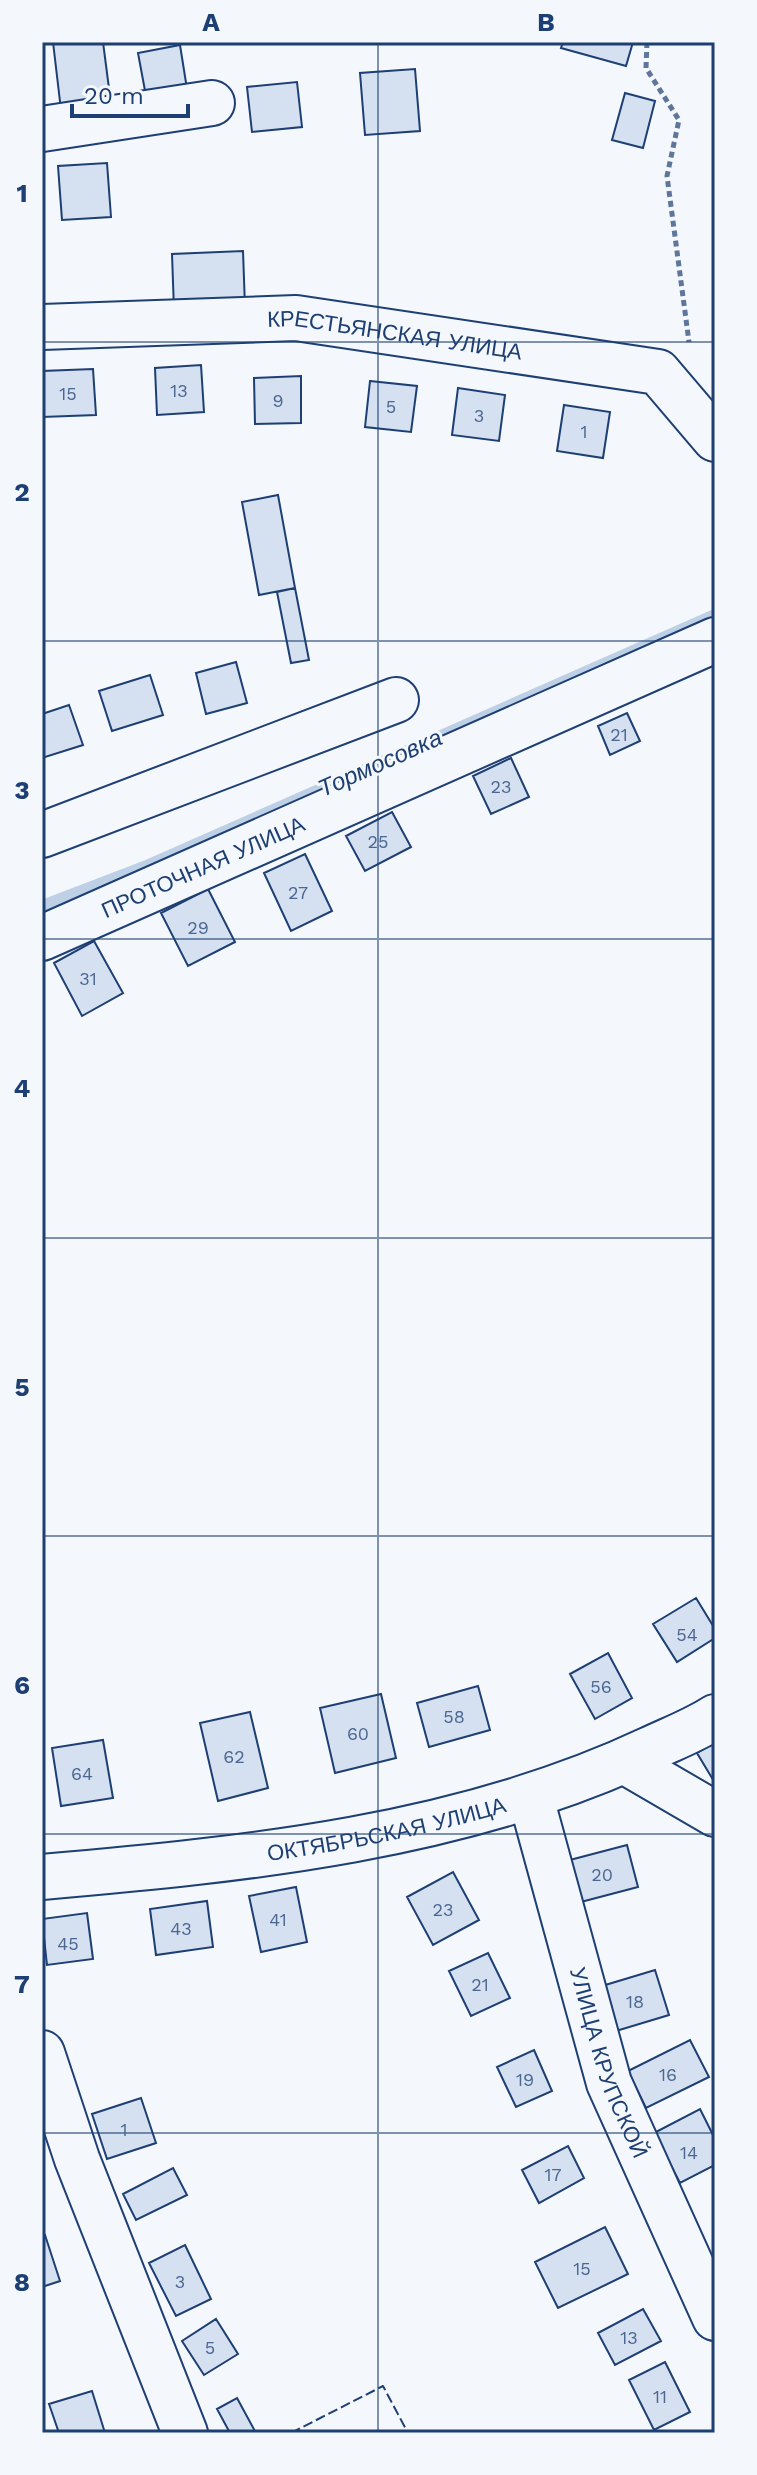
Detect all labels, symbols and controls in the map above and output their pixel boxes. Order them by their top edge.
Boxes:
text: A [202,7,220,37]
text: B [537,7,555,37]
scale bar [72,68,188,118]
text: 20 m [84,82,144,110]
text: 1 [16,178,28,208]
street label: КРЕСТЬЯНСКАЯ УЛИЦА [267,305,524,364]
house number: 13 [170,380,188,401]
house number: 15 [59,383,77,404]
house number: 9 [272,390,284,411]
house number: 5 [386,396,396,417]
house number: 3 [474,405,484,426]
house number: 1 [580,421,588,442]
text: 2 [14,477,30,507]
water label: Тормосовка [314,723,446,803]
house number: 21 [610,724,628,745]
text: 3 [14,775,30,805]
house number: 23 [491,776,512,797]
street label: ПРОТОЧНАЯ УЛИЦА [98,811,309,923]
house number: 25 [368,831,388,852]
house number: 27 [288,882,308,903]
house number: 29 [187,917,209,938]
house number: 31 [79,968,97,989]
text: 4 [14,1073,31,1103]
text: 5 [14,1372,30,1402]
house number: 54 [676,1624,698,1645]
text: 6 [14,1670,30,1700]
house number: 56 [590,1676,612,1697]
house number: 58 [443,1706,465,1727]
house number: 60 [347,1723,369,1744]
house number: 62 [223,1746,245,1767]
house number: 64 [71,1763,93,1784]
street label: ОКТЯБРЬСКАЯ УЛИЦА [265,1792,509,1866]
house number: 20 [591,1864,613,1885]
house number: 23 [433,1899,454,1920]
house number: 41 [269,1909,287,1930]
house number: 43 [170,1918,192,1939]
house number: 45 [57,1933,79,1954]
street label: УЛИЦА КРУПСКОЙ [565,1964,654,2162]
text: 7 [14,1969,30,1999]
house number: 21 [471,1974,489,1995]
house number: 18 [626,1991,644,2012]
house number: 16 [659,2064,677,2085]
house number: 19 [516,2069,534,2090]
house number: 1 [120,2119,128,2140]
house number: 14 [680,2142,698,2163]
house number: 17 [544,2164,562,2185]
house number: 15 [573,2258,591,2279]
text: 8 [14,2267,30,2297]
house number: 3 [175,2271,185,2292]
house number: 13 [620,2327,638,2348]
house number: 5 [205,2337,215,2358]
house number: 11 [653,2386,667,2407]

